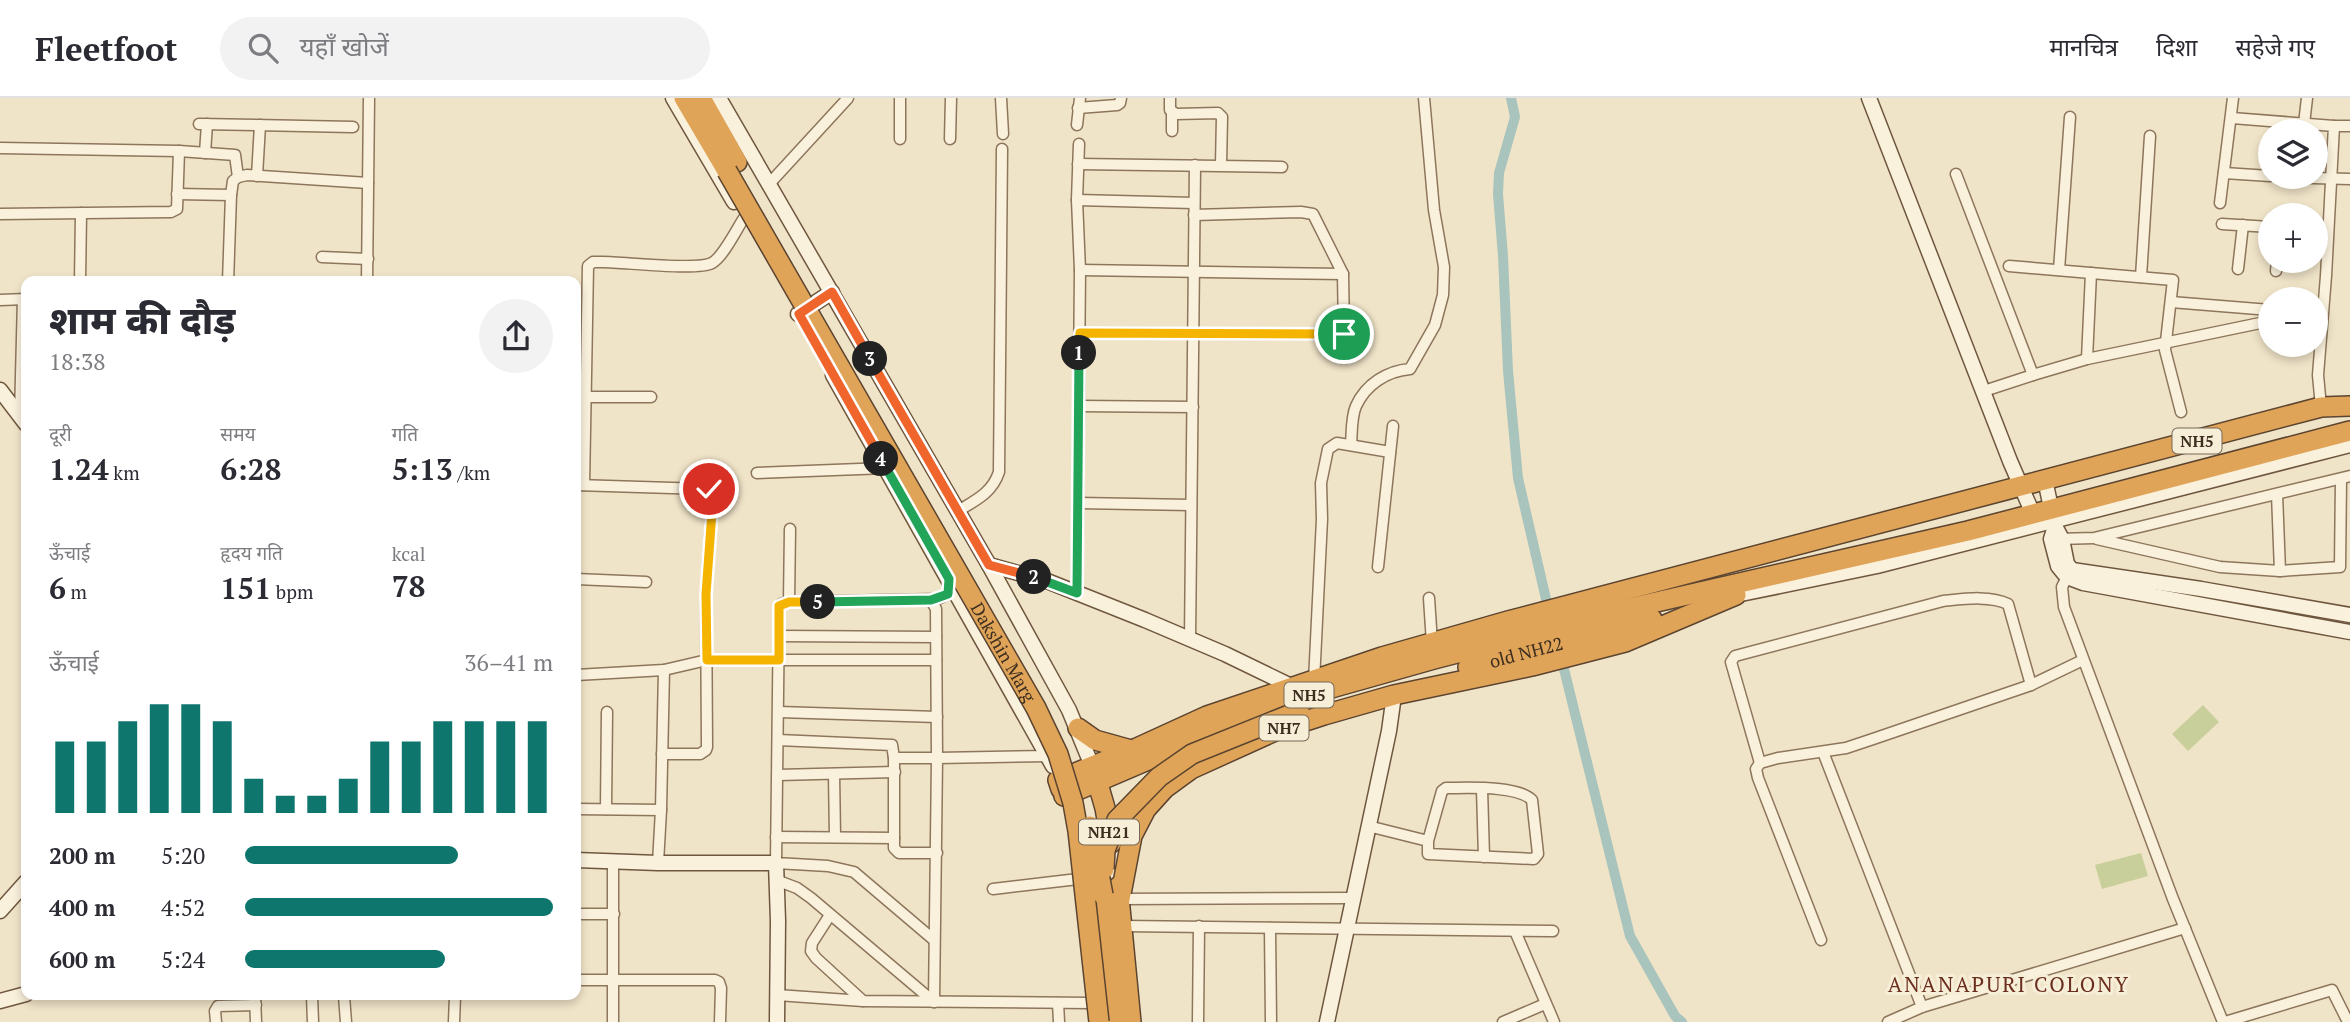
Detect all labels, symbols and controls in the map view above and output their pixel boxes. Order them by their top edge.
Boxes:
search box [220,17,710,80]
text: Fleetfoot [35,27,178,70]
icon: search [244,29,282,67]
text: यहाँ खोजें [300,29,389,63]
text: मानचित्र [2050,31,2118,63]
text: दिशा [2156,31,2198,63]
text: सहेजे गए [2236,31,2315,63]
map controls [2258,119,2328,357]
button: layers [2258,119,2328,189]
button: + [2258,203,2328,273]
button: − [2258,287,2328,357]
text: शाम की दौड़ [49,295,235,345]
button: share [479,299,553,373]
pin [1314,304,1374,364]
icon: arrive [1325,315,1363,353]
pin: 1 [1062,336,1096,370]
text: 1 [1073,340,1084,365]
pin: 3 [852,342,888,376]
text: 18:38 [49,346,106,377]
text: 3 [864,346,875,371]
text: दूरी [49,421,72,446]
text: समय [220,421,256,446]
text: गति [392,421,418,446]
road number: NH5 [2172,428,2222,454]
pin: 4 [864,442,898,476]
text: 4 [875,446,886,471]
text: 1.24 [49,449,109,489]
text: 6:28 [220,449,281,489]
text: 5:13 [392,449,453,489]
pin [679,459,739,519]
text: km [109,460,140,485]
text: /km [453,460,490,485]
icon: check [690,470,728,508]
text: ऊँचाई [49,540,90,565]
text: हृदय गति [220,540,283,565]
text: kcal [392,541,425,566]
pin: 2 [1016,560,1052,594]
text: 2 [1028,564,1039,589]
text: 78 [392,566,426,606]
text: 6 [49,568,66,608]
text: 151 [220,568,271,608]
text: m [66,579,87,604]
text: bpm [271,579,313,604]
pin: 5 [800,584,836,620]
text: 5 [812,589,823,614]
street label: Dakshin Marg [966,598,1042,707]
street label: old NH22 [1487,631,1566,673]
text: ऊँचाई [49,647,99,678]
text: 36–41 m [464,647,553,678]
road number: NH5 [1284,682,1334,708]
road number: NH7 [1260,716,1308,740]
road number: NH21 [1079,820,1139,845]
text: 200 m [49,840,115,871]
text: 5:20 [161,840,205,871]
text: 400 m [49,892,115,923]
text: 4:52 [161,892,205,923]
text: 600 m [49,944,115,975]
text: 5:24 [161,944,205,975]
district label: ANANAPURI COLONY [1888,970,2130,998]

